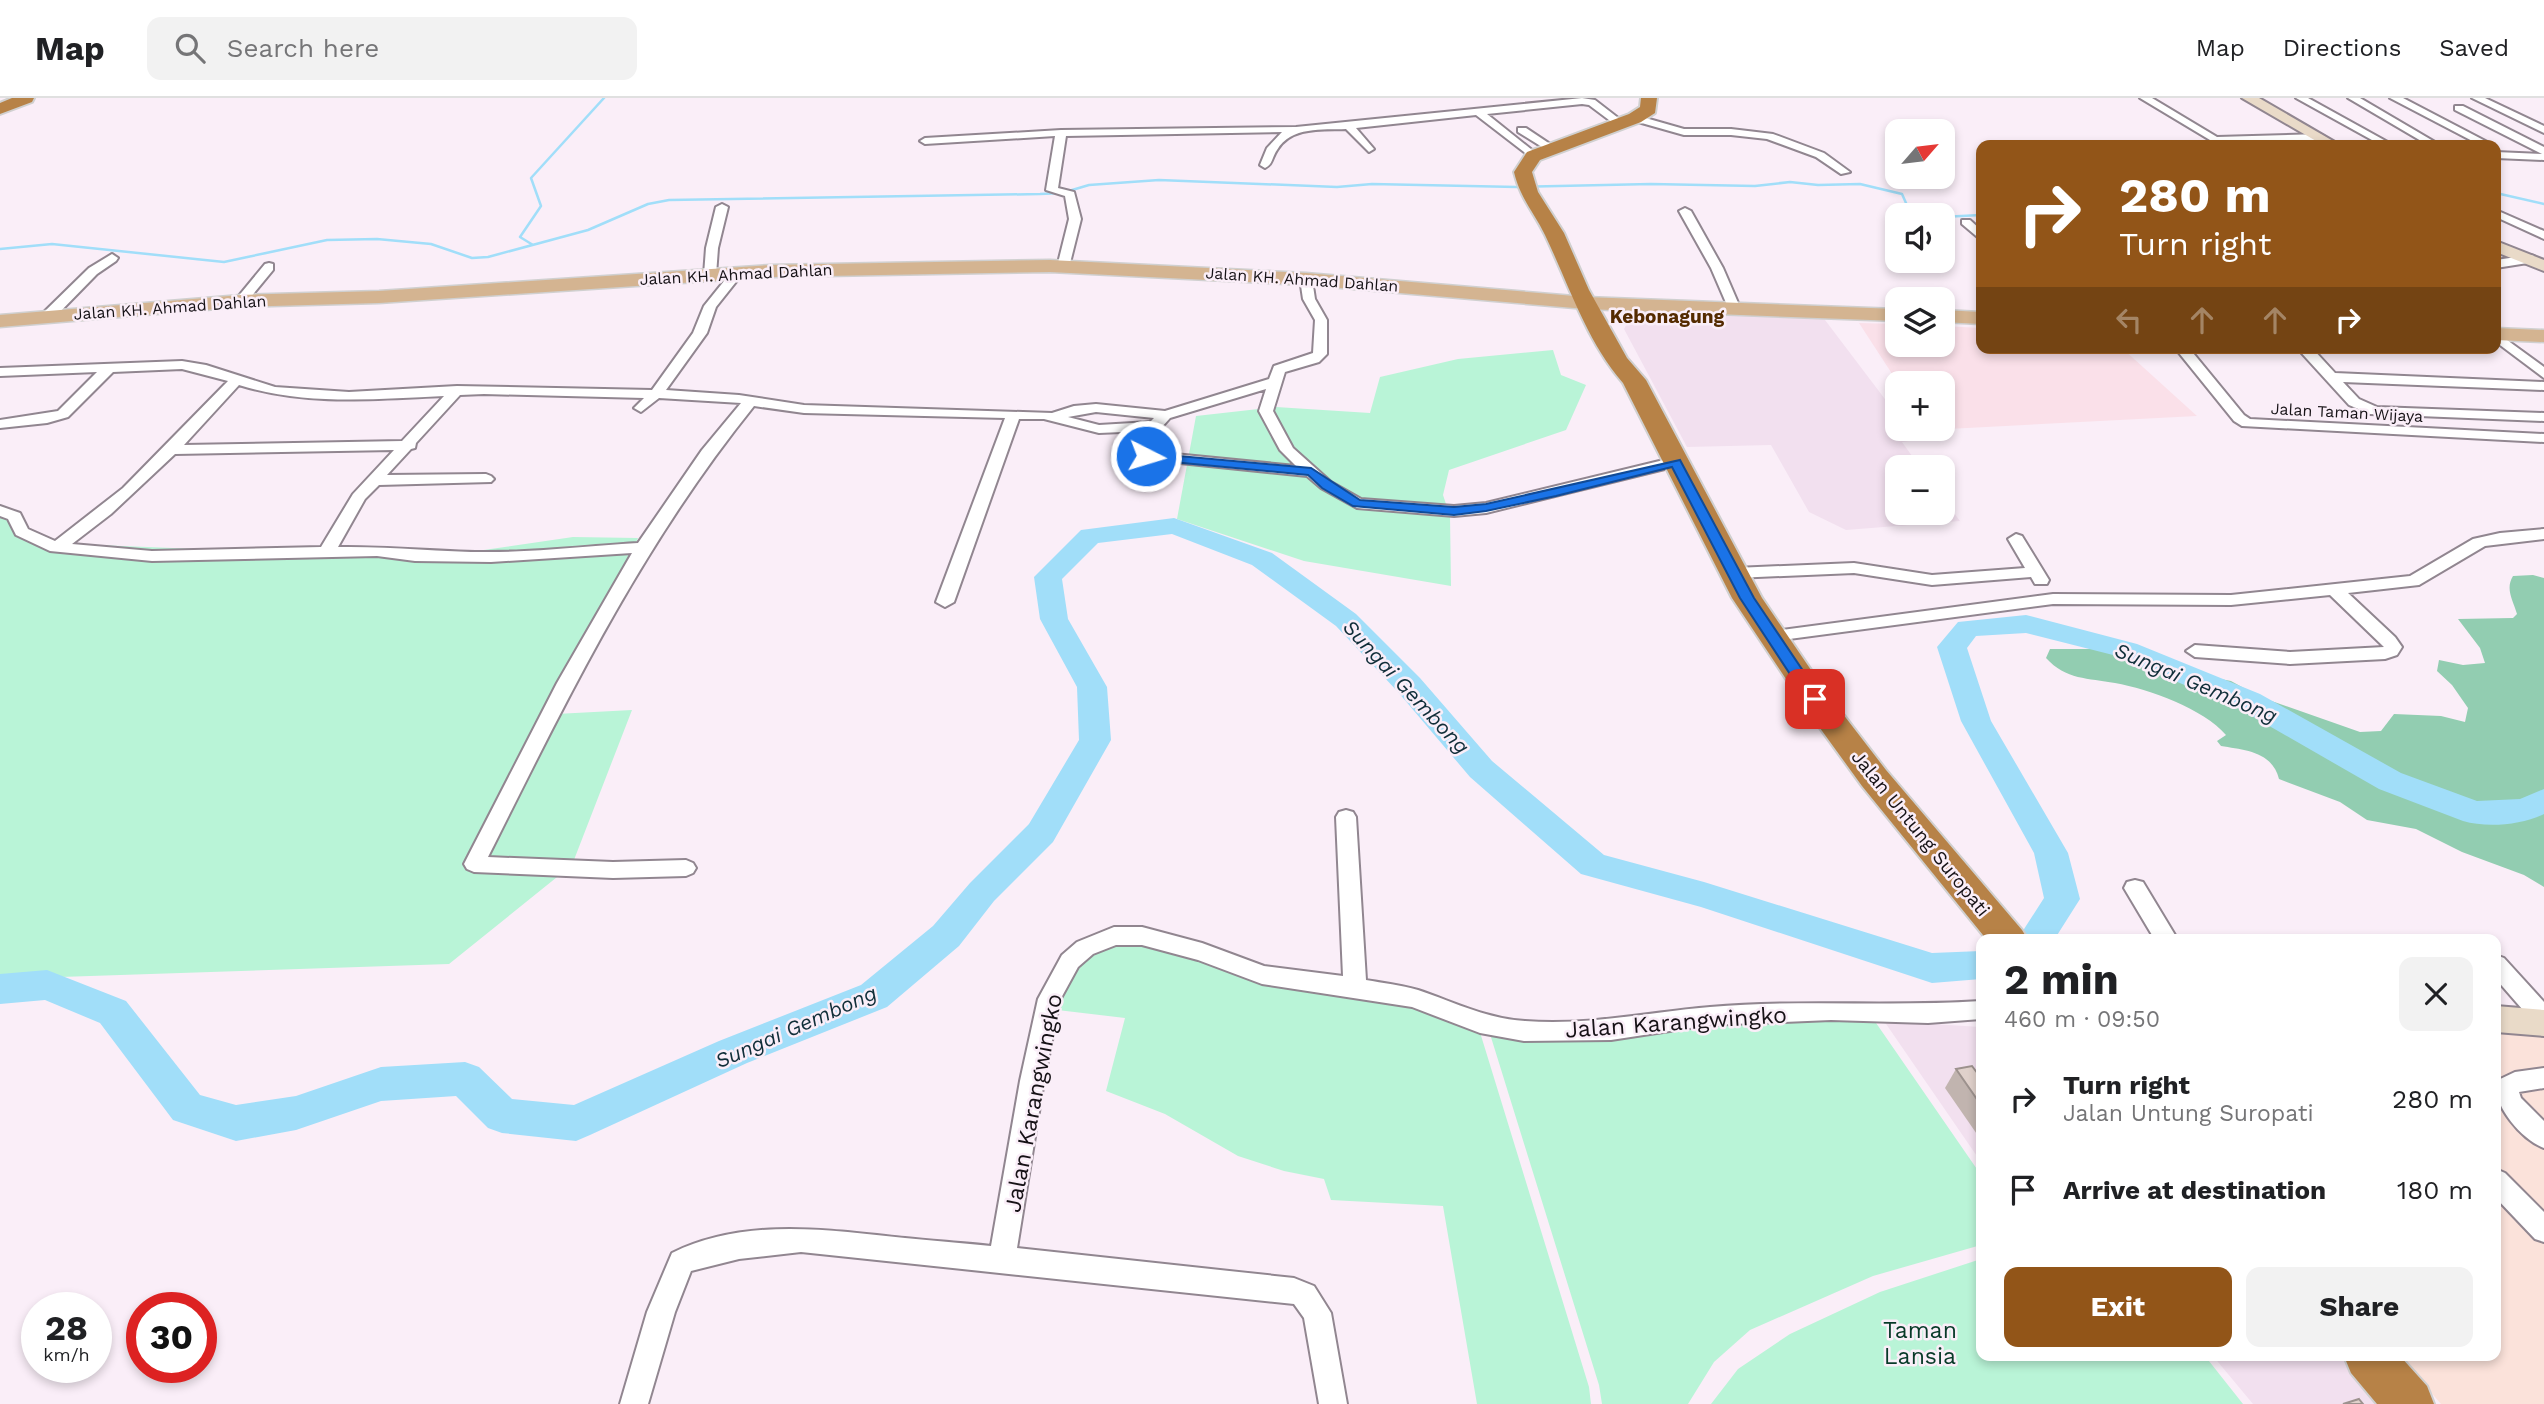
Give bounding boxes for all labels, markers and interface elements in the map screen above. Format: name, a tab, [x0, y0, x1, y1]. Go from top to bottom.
search box	[147, 17, 637, 80]
text: Map	[35, 29, 105, 68]
icon: search	[171, 29, 209, 67]
text: Search here	[227, 33, 379, 63]
text: Map	[2196, 34, 2245, 62]
text: Directions	[2283, 34, 2401, 62]
text: Saved	[2439, 34, 2509, 62]
north arrow	[1885, 119, 1955, 189]
map controls	[1885, 119, 1955, 525]
text: 280 m	[2119, 166, 2271, 224]
icon: right	[2004, 168, 2095, 259]
button: sound	[1885, 203, 1955, 273]
text: Turn right	[2119, 225, 2271, 263]
street label: Jalan KH. Ahmad Dahlan	[639, 260, 833, 289]
street label: Jalan KH. Ahmad Dahlan	[1205, 263, 1399, 296]
button: layers	[1885, 287, 1955, 357]
street label: Jalan KH. Ahmad Dahlan	[73, 291, 267, 324]
icon: left	[2110, 301, 2148, 339]
icon: ahead	[2183, 301, 2221, 339]
icon: ahead	[2256, 301, 2294, 339]
icon: right	[2329, 301, 2367, 339]
district label: Kebonagung	[1610, 305, 1725, 328]
button: +	[1885, 371, 1955, 441]
street label: Jalan Taman Wijaya	[2270, 399, 2424, 426]
position arrow	[1109, 419, 1183, 493]
button: −	[1885, 455, 1955, 525]
water label: Sungai Gembong	[1338, 614, 1475, 759]
water label: Sungai Gembong	[2111, 637, 2281, 728]
pin	[1785, 669, 1845, 729]
icon: arrive	[1796, 680, 1834, 718]
street label: Jalan Untung Suropati	[1847, 746, 1995, 921]
text: 2 min	[2004, 955, 2119, 1004]
button: close	[2399, 957, 2473, 1031]
water label: Sungai Gembong	[711, 980, 881, 1073]
street label: Jalan Karangwingko	[999, 991, 1068, 1215]
street label: Jalan Karangwingko	[1564, 1001, 1788, 1044]
text: 460 m · 09:50	[2004, 1006, 2160, 1033]
text: Turn right	[2063, 1070, 2190, 1100]
icon: right	[2004, 1080, 2042, 1118]
text: 280 m	[2392, 1084, 2473, 1114]
text: Jalan Untung Suropati	[2063, 1100, 2314, 1127]
icon: arrive	[2004, 1171, 2042, 1209]
text: Arrive at destination	[2063, 1175, 2326, 1205]
text: 180 m	[2397, 1175, 2473, 1205]
button: Exit	[2004, 1267, 2232, 1347]
button: Share	[2246, 1267, 2473, 1347]
speed limit sign: 30	[126, 1292, 217, 1383]
text: 28	[45, 1307, 88, 1349]
park label: Taman Lansia	[1883, 1317, 1957, 1370]
text: km/h	[43, 1344, 90, 1365]

